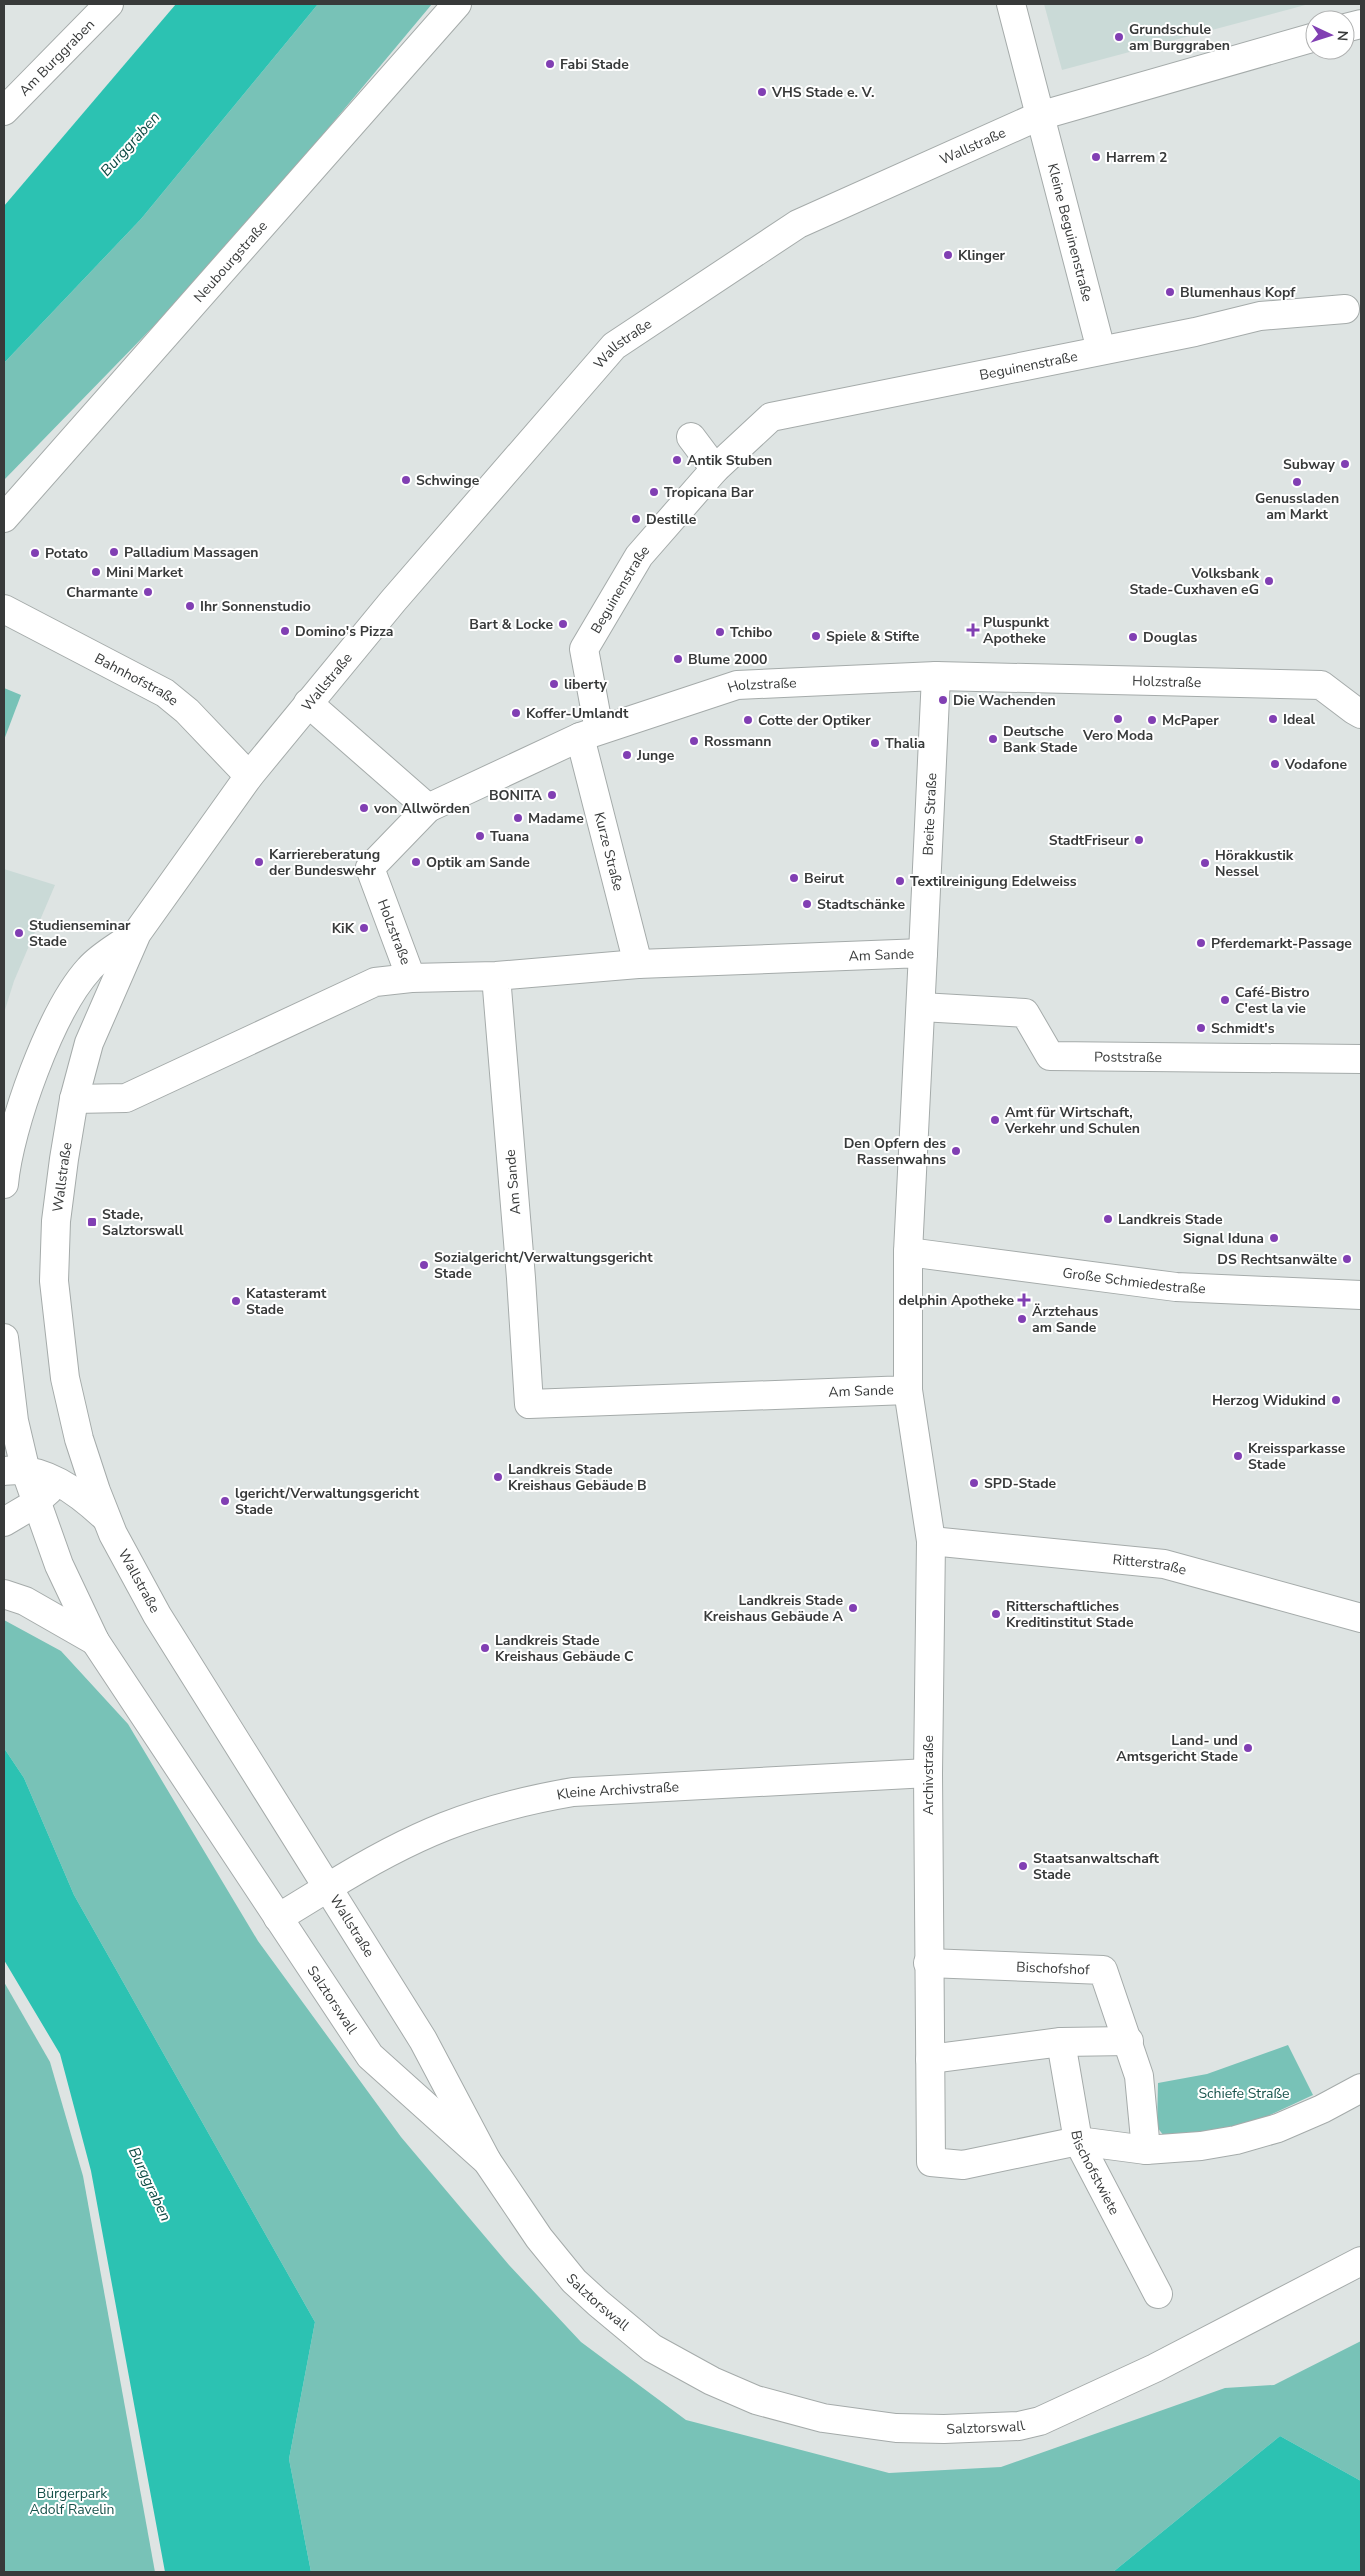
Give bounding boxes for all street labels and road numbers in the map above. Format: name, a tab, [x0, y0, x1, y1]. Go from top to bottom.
street label: Am Burggraben	[15, 15, 98, 100]
street label: Wallstraße	[937, 123, 1009, 169]
street label: Kleine Beguinenstraße	[1043, 161, 1098, 304]
street label: Neubourgstraße	[189, 217, 271, 306]
street label: Wallstraße	[589, 314, 655, 373]
street label: Beguinenstraße	[978, 346, 1079, 384]
street label: Beguinenstraße	[586, 541, 654, 637]
street label: Bahnhofstraße	[91, 648, 183, 710]
street label: Wallstraße	[297, 648, 356, 715]
street label: Holzstraße	[1132, 671, 1201, 692]
street label: Holzstraße	[725, 673, 797, 697]
street label: Breite Straße	[918, 772, 941, 856]
street label: Kurze Straße	[590, 810, 628, 893]
street label: Holzstraße	[373, 896, 415, 968]
street label: Am Sande	[848, 944, 914, 965]
street label: Poststraße	[1094, 1047, 1162, 1067]
street label: Wallstraße	[48, 1141, 76, 1213]
street label: Am Sande	[501, 1149, 525, 1215]
street label: Große Schmiedestraße	[1061, 1263, 1206, 1298]
street label: Am Sande	[828, 1380, 894, 1402]
street label: Wallstraße	[114, 1546, 164, 1616]
street label: Ritterstraße	[1112, 1549, 1189, 1579]
street label: Archivstraße	[919, 1735, 938, 1815]
street label: Kleine Archivstraße	[555, 1777, 680, 1804]
street label: Wallstraße	[325, 1891, 379, 1961]
street label: Bischofshof	[1016, 1957, 1090, 1979]
street label: Salztorswall	[303, 1962, 363, 2038]
street label: Bischofstwiete	[1067, 2129, 1124, 2218]
street label: Salztorswall	[562, 2269, 634, 2335]
street label: Salztorswall	[946, 2415, 1027, 2438]

